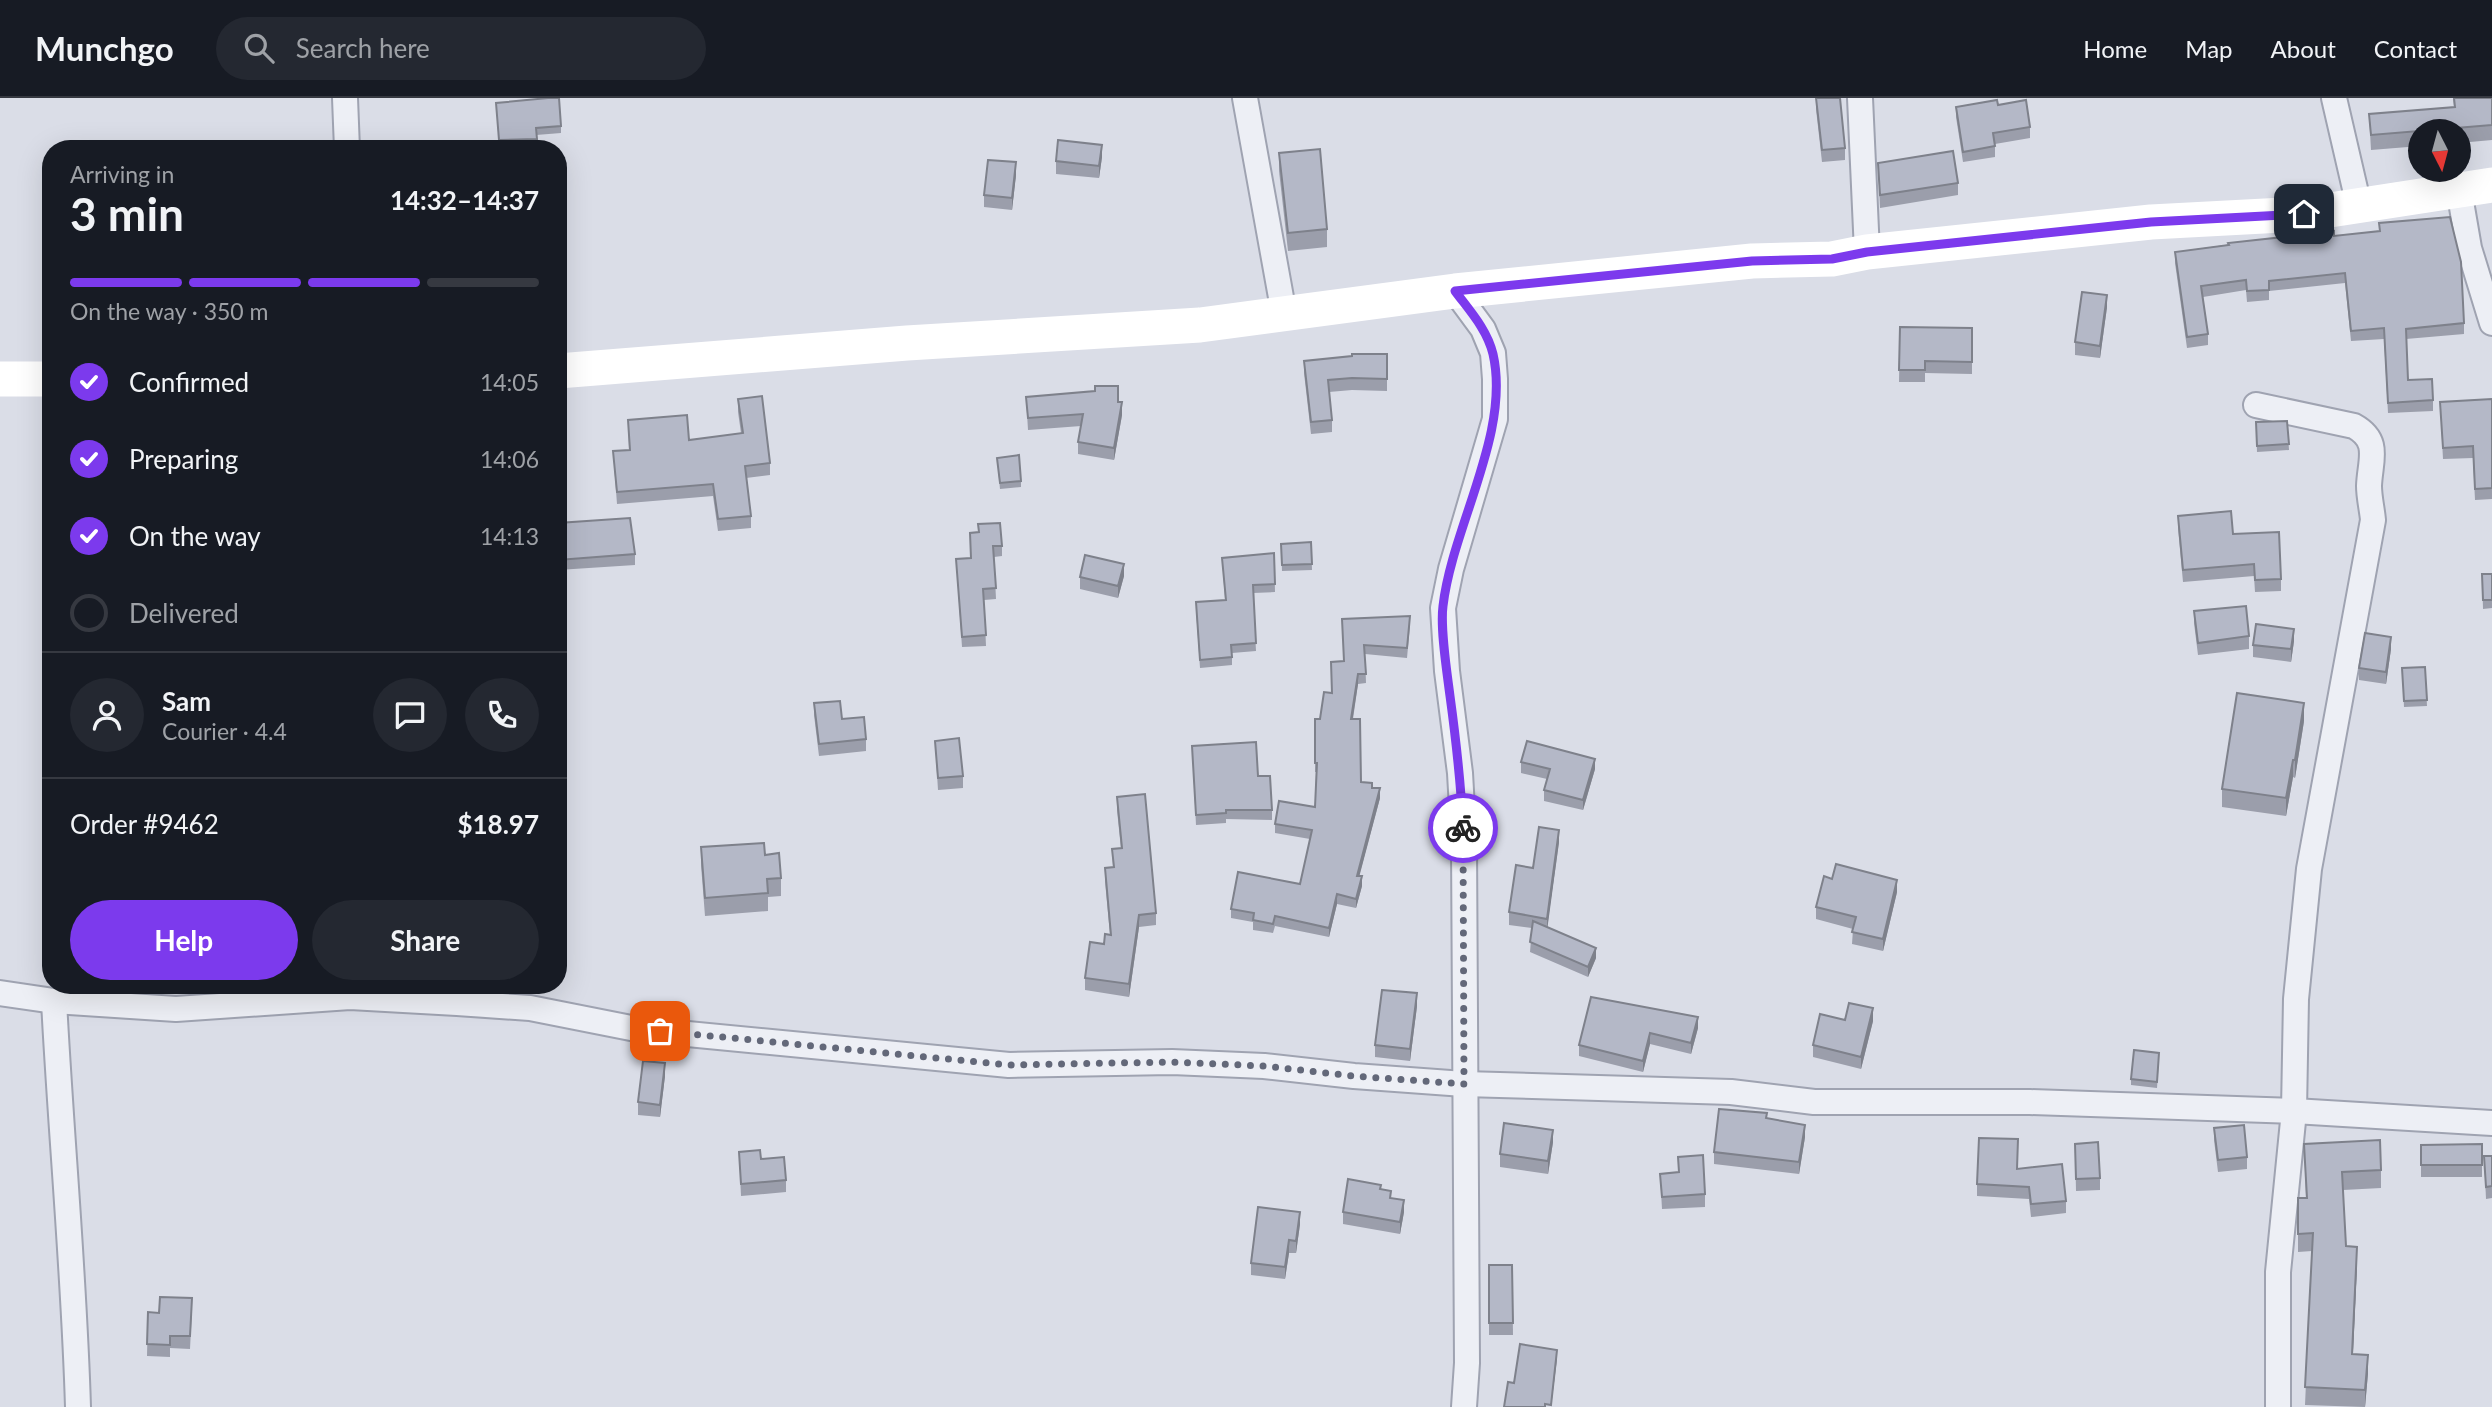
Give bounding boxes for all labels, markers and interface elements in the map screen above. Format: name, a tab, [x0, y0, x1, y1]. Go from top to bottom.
search box	[216, 17, 706, 80]
text: Munchgo	[35, 28, 174, 68]
icon: search	[240, 29, 278, 67]
text: Search here	[296, 32, 430, 64]
text: Home	[2083, 34, 2147, 63]
text: Map	[2185, 34, 2233, 63]
text: About	[2271, 34, 2336, 63]
text: Contact	[2374, 34, 2457, 63]
north arrow	[2408, 119, 2471, 182]
map controls	[2408, 119, 2471, 182]
text: Arriving in	[70, 160, 174, 188]
text: 14:32–14:37	[390, 184, 539, 216]
pin	[2274, 184, 2334, 244]
text: 3 min	[70, 186, 184, 241]
icon: home	[2285, 195, 2323, 233]
text: On the way · 350 m	[70, 297, 269, 325]
icon: check	[70, 363, 108, 401]
text: Confirmed	[129, 366, 249, 398]
text: 14:05	[480, 368, 539, 396]
icon: check	[70, 440, 108, 478]
text: Preparing	[129, 443, 238, 475]
text: 14:06	[480, 445, 539, 473]
icon: check	[70, 517, 108, 555]
text: On the way	[129, 520, 261, 552]
text: 14:13	[480, 522, 539, 550]
text: Delivered	[129, 597, 239, 629]
button: person	[70, 678, 144, 752]
button: chat	[373, 678, 447, 752]
button: phone	[465, 678, 539, 752]
text: Sam	[162, 685, 211, 717]
text: Courier · 4.4	[162, 717, 287, 745]
courier	[1428, 793, 1498, 863]
text: Order #9462	[70, 808, 219, 840]
text: $18.97	[457, 808, 539, 840]
icon: bike	[1444, 809, 1482, 847]
button: Help	[70, 900, 298, 980]
button: Share	[312, 900, 539, 980]
pin	[630, 1001, 690, 1061]
icon: bag	[641, 1012, 679, 1050]

